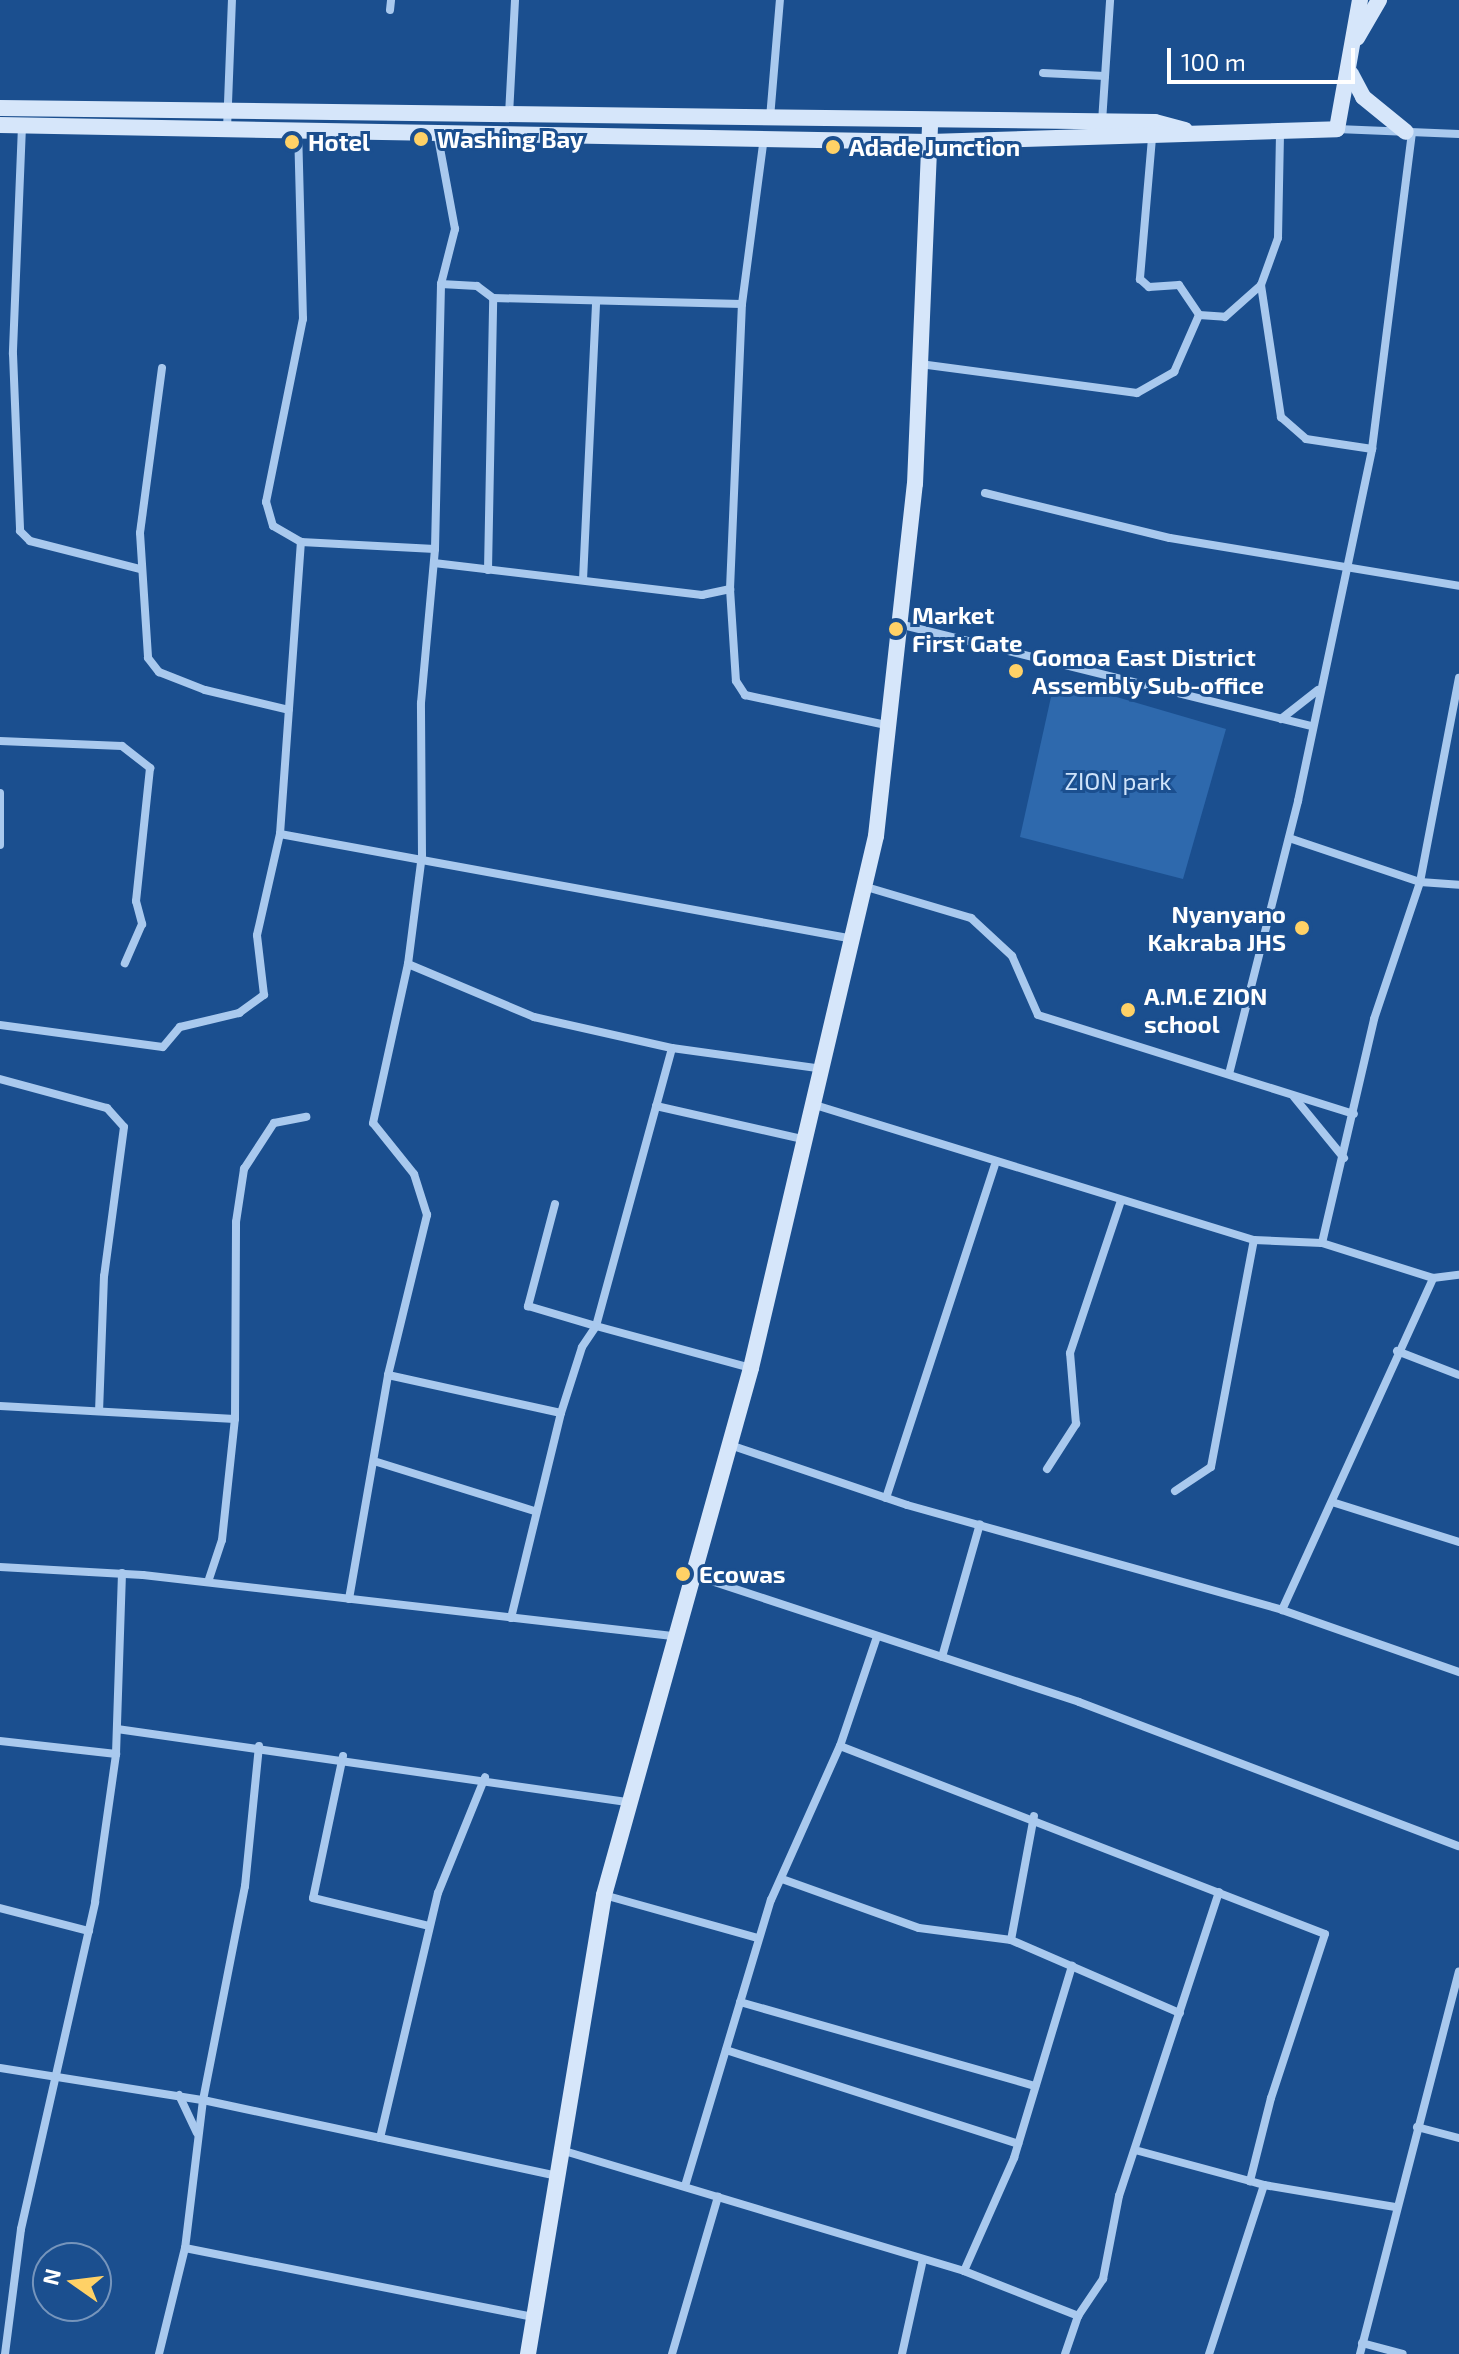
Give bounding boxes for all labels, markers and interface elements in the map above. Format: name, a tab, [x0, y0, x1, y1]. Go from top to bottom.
scale bar	[1171, 32, 1359, 82]
text: 100 m	[1181, 47, 1246, 76]
place label: Washing Bay	[437, 125, 584, 153]
place label: Hotel	[308, 128, 370, 156]
marker: Washing Bay	[412, 130, 430, 148]
marker: Hotel	[283, 133, 301, 151]
place label: Adade Junction	[849, 133, 1021, 161]
marker: Adade Junction	[824, 138, 842, 156]
place label: Market First Gate	[912, 601, 1023, 657]
marker: Market First Gate	[887, 620, 905, 638]
place label: Gomoa East District Assembly Sub-office	[1032, 643, 1265, 699]
marker: Gomoa East District Assembly Sub-office	[1007, 662, 1025, 680]
park label: ZION park	[1064, 767, 1172, 795]
place label: Nyanyano Kakraba JHS	[1147, 900, 1286, 956]
marker: Nyanyano Kakraba JHS	[1293, 919, 1311, 937]
place label: A.M.E ZION school	[1144, 982, 1267, 1038]
marker: A.M.E ZION school	[1119, 1001, 1137, 1019]
place label: Ecowas	[699, 1560, 786, 1588]
marker: Ecowas	[674, 1565, 692, 1583]
north arrow	[32, 2242, 112, 2322]
text: N	[36, 2266, 65, 2288]

